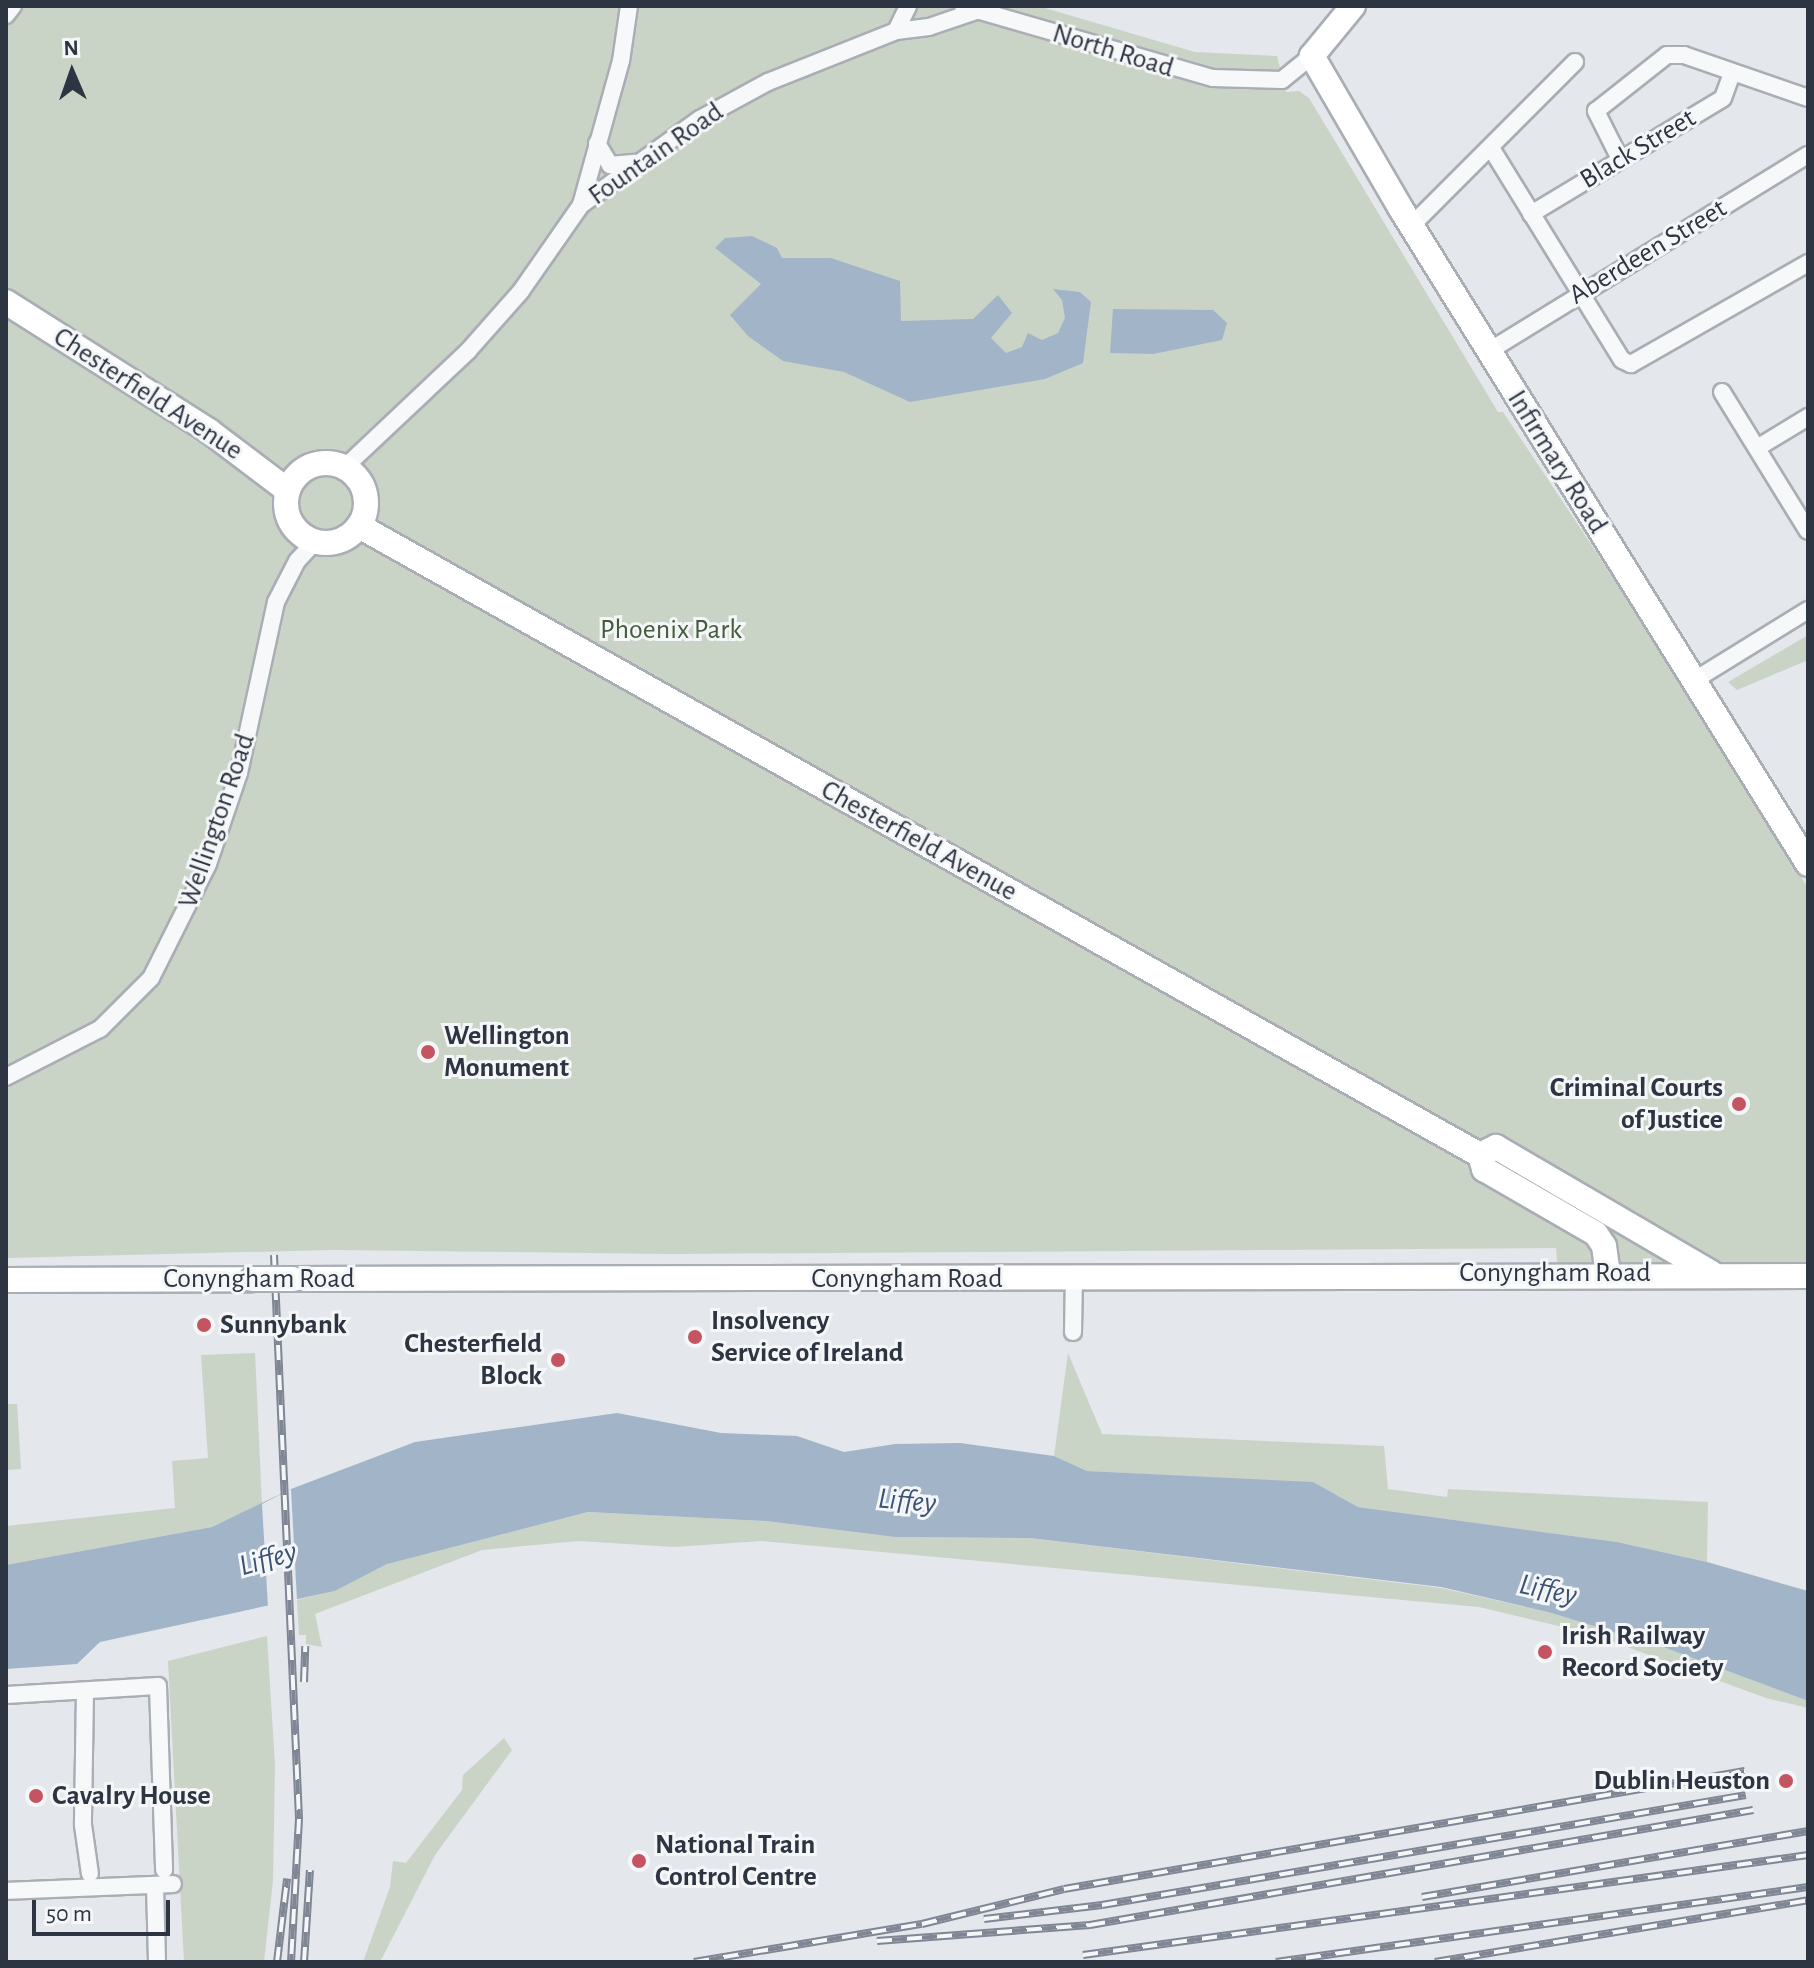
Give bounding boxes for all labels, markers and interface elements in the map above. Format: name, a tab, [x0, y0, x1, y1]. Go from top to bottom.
street label: North Road	[1048, 17, 1178, 85]
north arrow	[32, 32, 112, 112]
text: N	[63, 37, 79, 59]
street label: Fountain Road	[582, 95, 730, 213]
street label: Black Street	[1574, 101, 1702, 197]
street label: Aberdeen Street	[1563, 192, 1733, 312]
street label: Chesterfield Avenue	[47, 320, 249, 468]
street label: Infirmary Road	[1500, 384, 1614, 540]
park label: Phoenix Park	[600, 613, 742, 647]
street label: Wellington Road	[171, 729, 263, 913]
street label: Chesterfield Avenue	[815, 773, 1023, 909]
place label: Wellington Monument	[444, 1019, 570, 1085]
marker: Wellington Monument	[419, 1043, 437, 1061]
place label: Criminal Courts of Justice	[1550, 1071, 1723, 1137]
marker: Criminal Courts of Justice	[1730, 1095, 1748, 1113]
street label: Conyngham Road	[1459, 1256, 1651, 1290]
street label: Conyngham Road	[163, 1262, 355, 1296]
street label: Conyngham Road	[811, 1262, 1003, 1296]
place label: Insolvency Service of Ireland	[711, 1304, 903, 1370]
place label: Sunnybank	[220, 1308, 347, 1342]
marker: Sunnybank	[195, 1316, 213, 1334]
place label: Chesterfield Block	[404, 1327, 542, 1393]
marker: Insolvency Service of Ireland	[686, 1328, 704, 1346]
marker: Chesterfield Block	[549, 1351, 567, 1369]
water label: Liffey	[876, 1481, 938, 1521]
water label: Liffey	[235, 1534, 301, 1584]
water label: Liffey	[1516, 1566, 1580, 1614]
place label: Irish Railway Record Society	[1561, 1619, 1724, 1685]
marker: Irish Railway Record Society	[1536, 1643, 1554, 1661]
place label: Dublin Heuston	[1593, 1764, 1770, 1798]
marker: Dublin Heuston	[1777, 1772, 1795, 1790]
place label: Cavalry House	[52, 1779, 211, 1813]
marker: Cavalry House	[27, 1787, 45, 1805]
place label: National Train Control Centre	[655, 1828, 817, 1894]
marker: National Train Control Centre	[630, 1852, 648, 1870]
scale bar	[36, 1884, 174, 1934]
text: 50 m	[46, 1902, 92, 1926]

